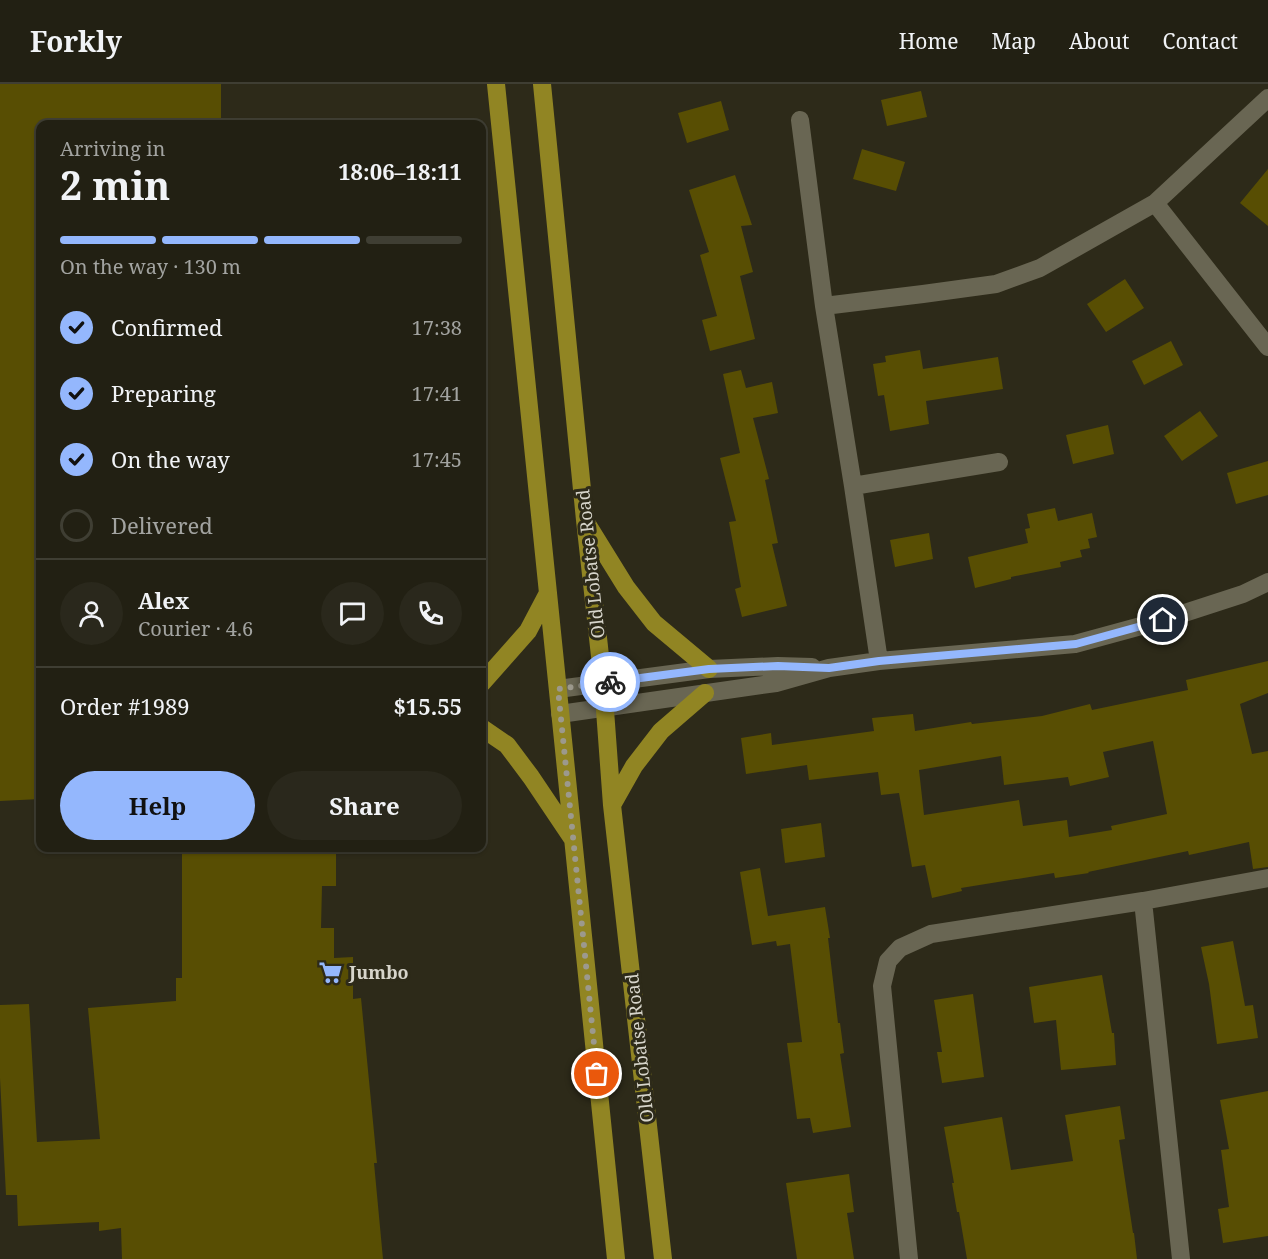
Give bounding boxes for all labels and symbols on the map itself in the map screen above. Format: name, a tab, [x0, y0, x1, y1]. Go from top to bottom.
street label: Old Lobatse Road	[570, 488, 610, 640]
pin	[1137, 594, 1188, 645]
courier	[580, 652, 640, 712]
supermarket icon: Jumbo	[318, 959, 344, 985]
place label: Jumbo	[348, 960, 409, 984]
street label: Old Lobatse Road	[619, 972, 659, 1124]
pin	[571, 1048, 622, 1099]

